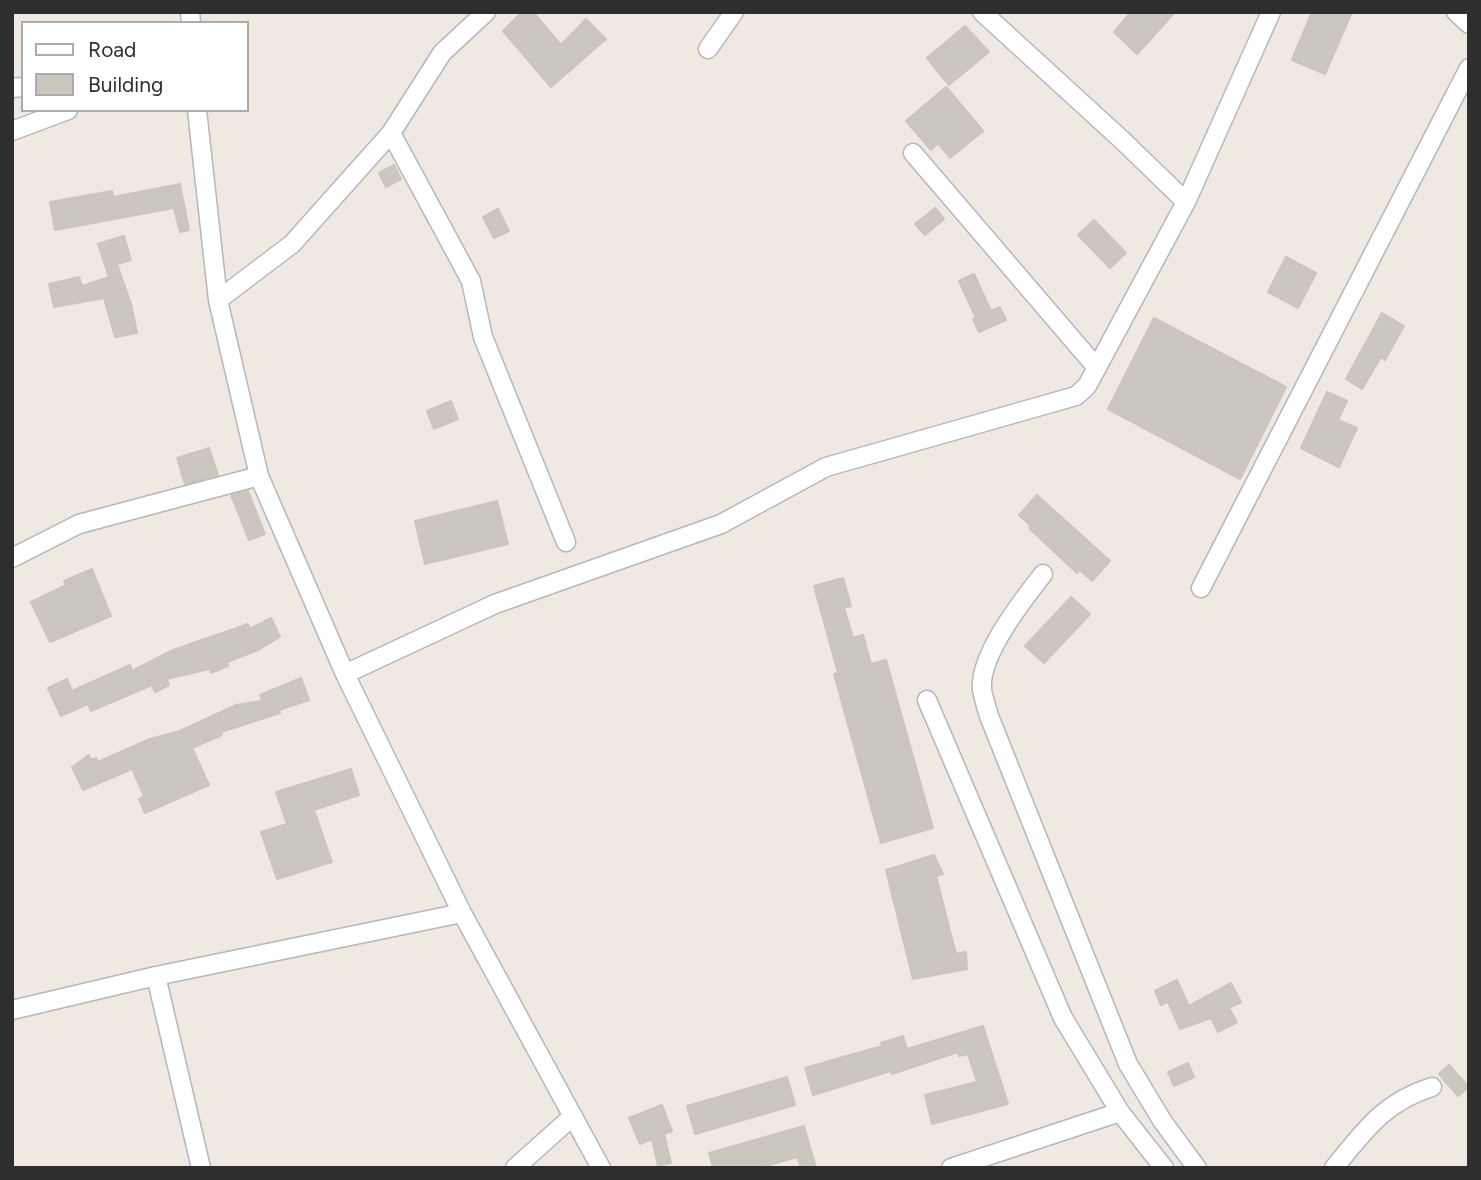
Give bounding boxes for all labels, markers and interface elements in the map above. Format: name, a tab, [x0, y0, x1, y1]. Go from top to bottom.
legend	[21, 21, 248, 112]
text: Road	[88, 37, 136, 62]
text: Building	[88, 72, 163, 97]

